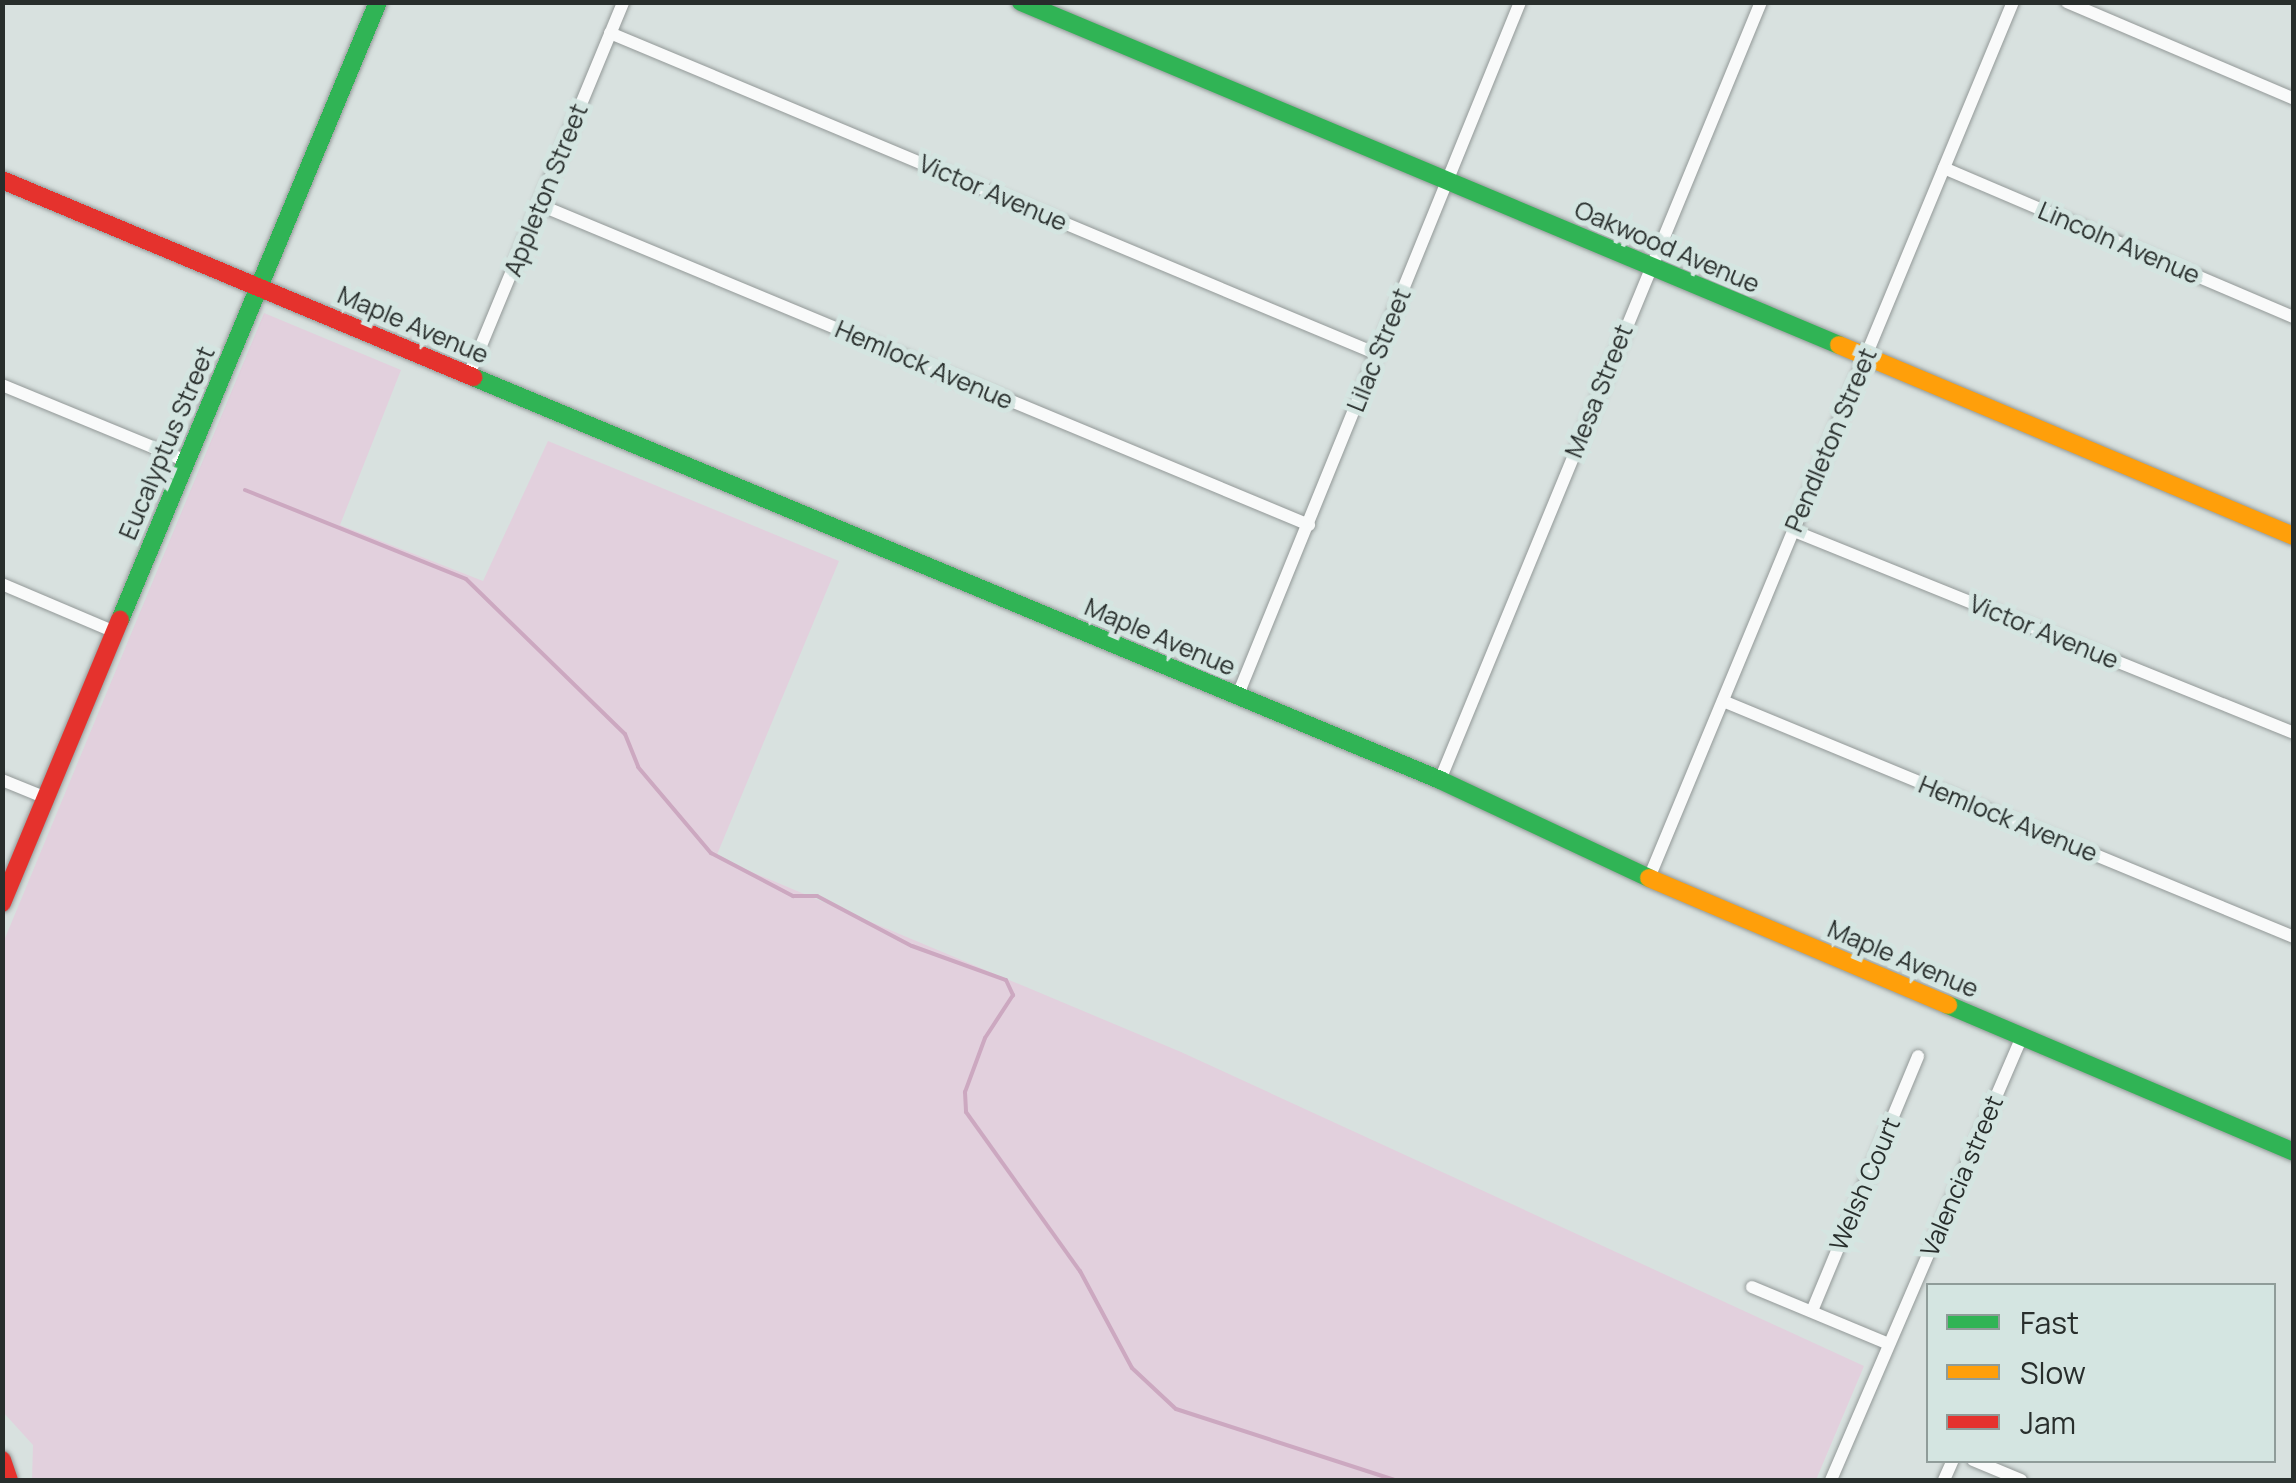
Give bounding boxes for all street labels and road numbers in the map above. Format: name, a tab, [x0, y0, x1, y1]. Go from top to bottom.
street label: Appleton Street	[498, 99, 594, 281]
street label: Victor Avenue	[914, 148, 1072, 238]
street label: Oakwood Avenue	[1570, 195, 1764, 299]
street label: Lincoln Avenue	[2034, 195, 2204, 291]
street label: Maple Avenue	[333, 280, 493, 370]
street label: Lilac Street	[1341, 284, 1417, 416]
street label: Hemlock Avenue	[831, 314, 1017, 416]
street label: Mesa Street	[1559, 320, 1639, 462]
street label: Eucalyptus Street	[113, 342, 221, 544]
street label: Pendleton Street	[1779, 344, 1883, 536]
street label: Victor Avenue	[1965, 588, 2123, 676]
street label: Maple Avenue	[1080, 592, 1240, 682]
street label: Hemlock Avenue	[1914, 770, 2102, 868]
street label: Maple Avenue	[1823, 914, 1983, 1004]
street label: Valencia street	[1915, 1091, 2009, 1261]
street label: Welsh Court	[1823, 1113, 1907, 1255]

